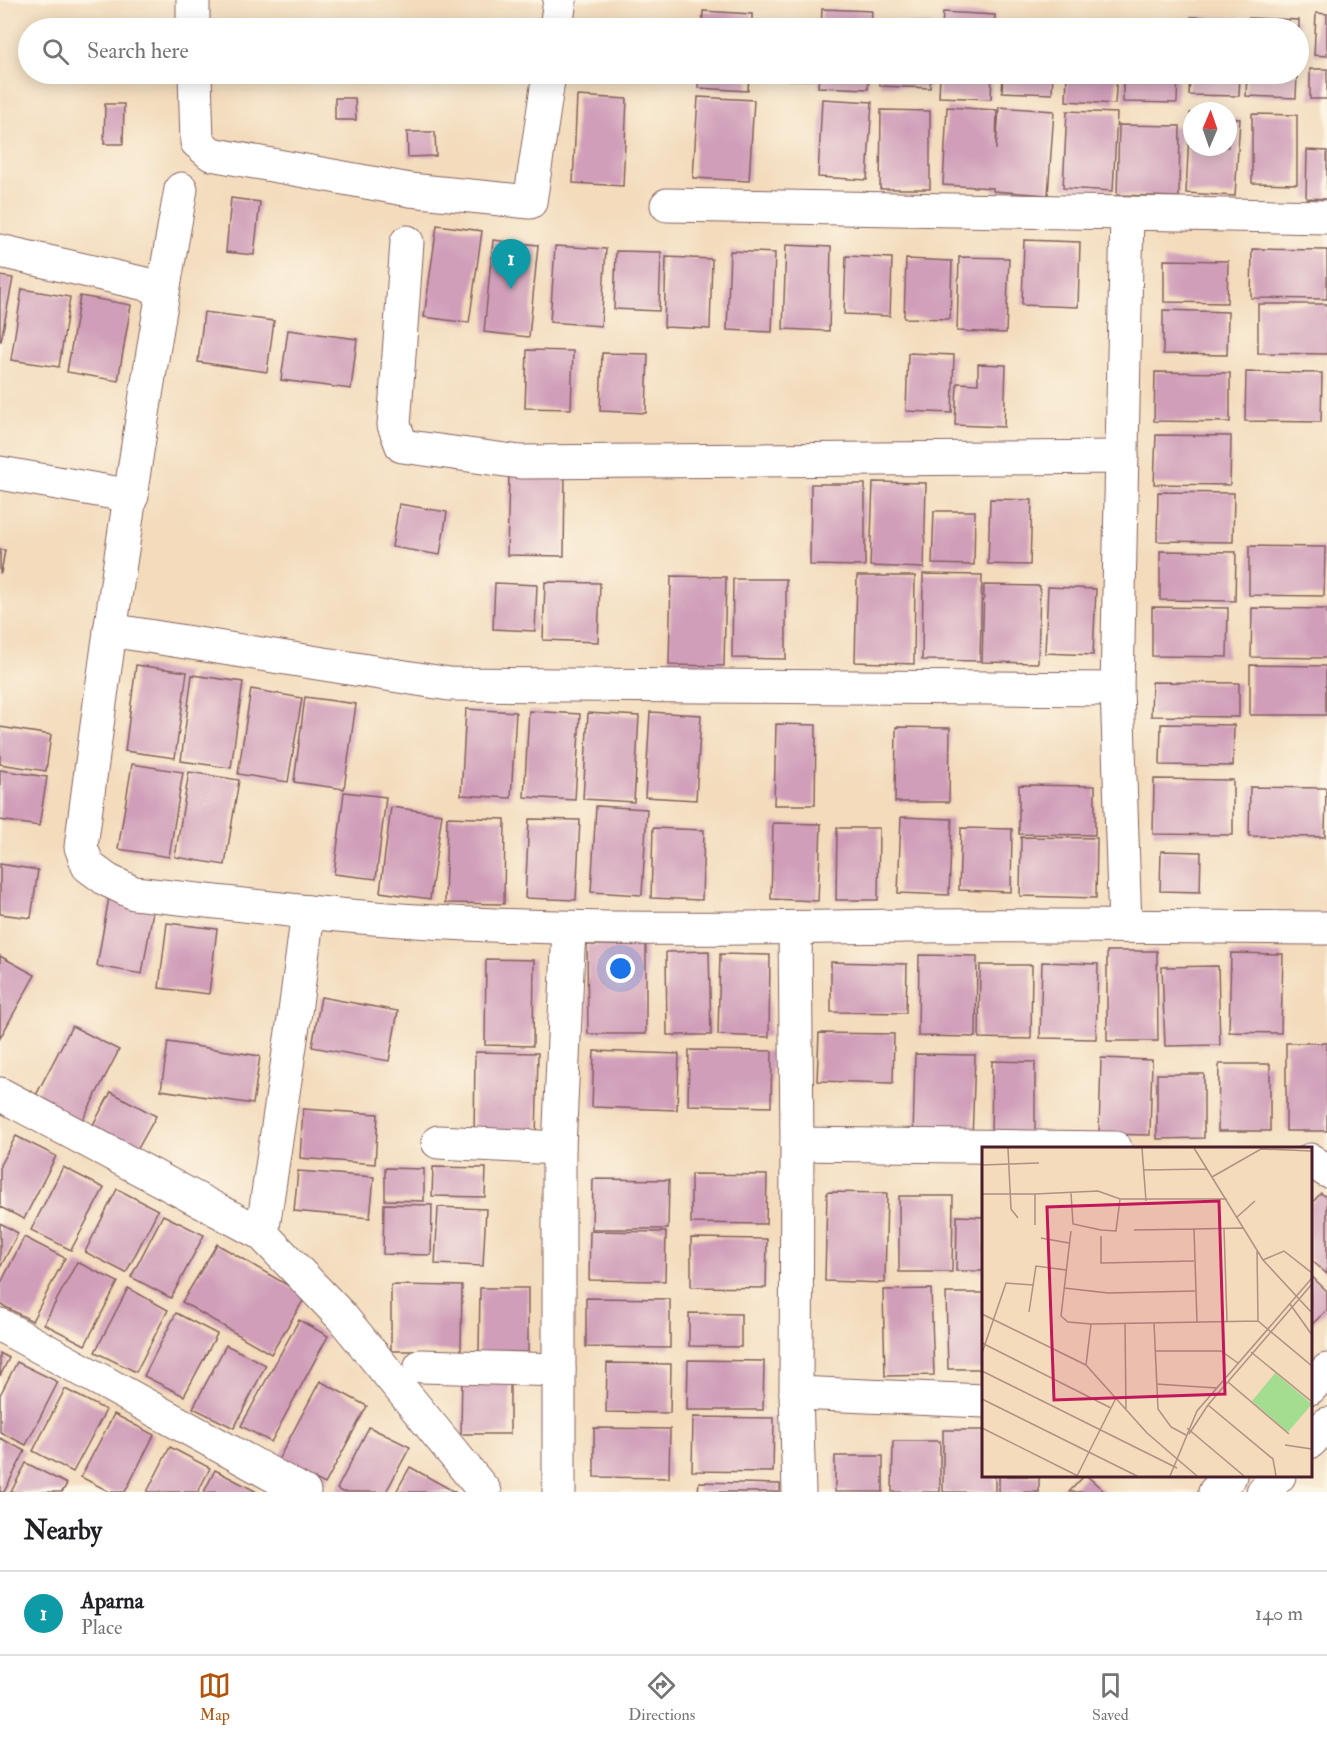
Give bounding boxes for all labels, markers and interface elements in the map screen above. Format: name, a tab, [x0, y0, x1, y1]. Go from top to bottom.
search box	[18, 18, 1309, 84]
icon: search	[39, 35, 72, 68]
text: Search here	[87, 37, 189, 65]
north arrow	[1183, 102, 1237, 156]
pin: 1	[492, 240, 530, 289]
your location	[606, 954, 635, 983]
inset map	[982, 1147, 1312, 1477]
text: Nearby	[24, 1515, 102, 1547]
text: Aparna	[81, 1587, 144, 1615]
text: 1	[40, 1601, 47, 1626]
text: 140 m	[1255, 1601, 1303, 1626]
text: Place	[81, 1615, 122, 1640]
tab: Map	[198, 1669, 231, 1725]
tab: Directions	[628, 1669, 695, 1725]
tab: Saved	[1092, 1669, 1129, 1725]

